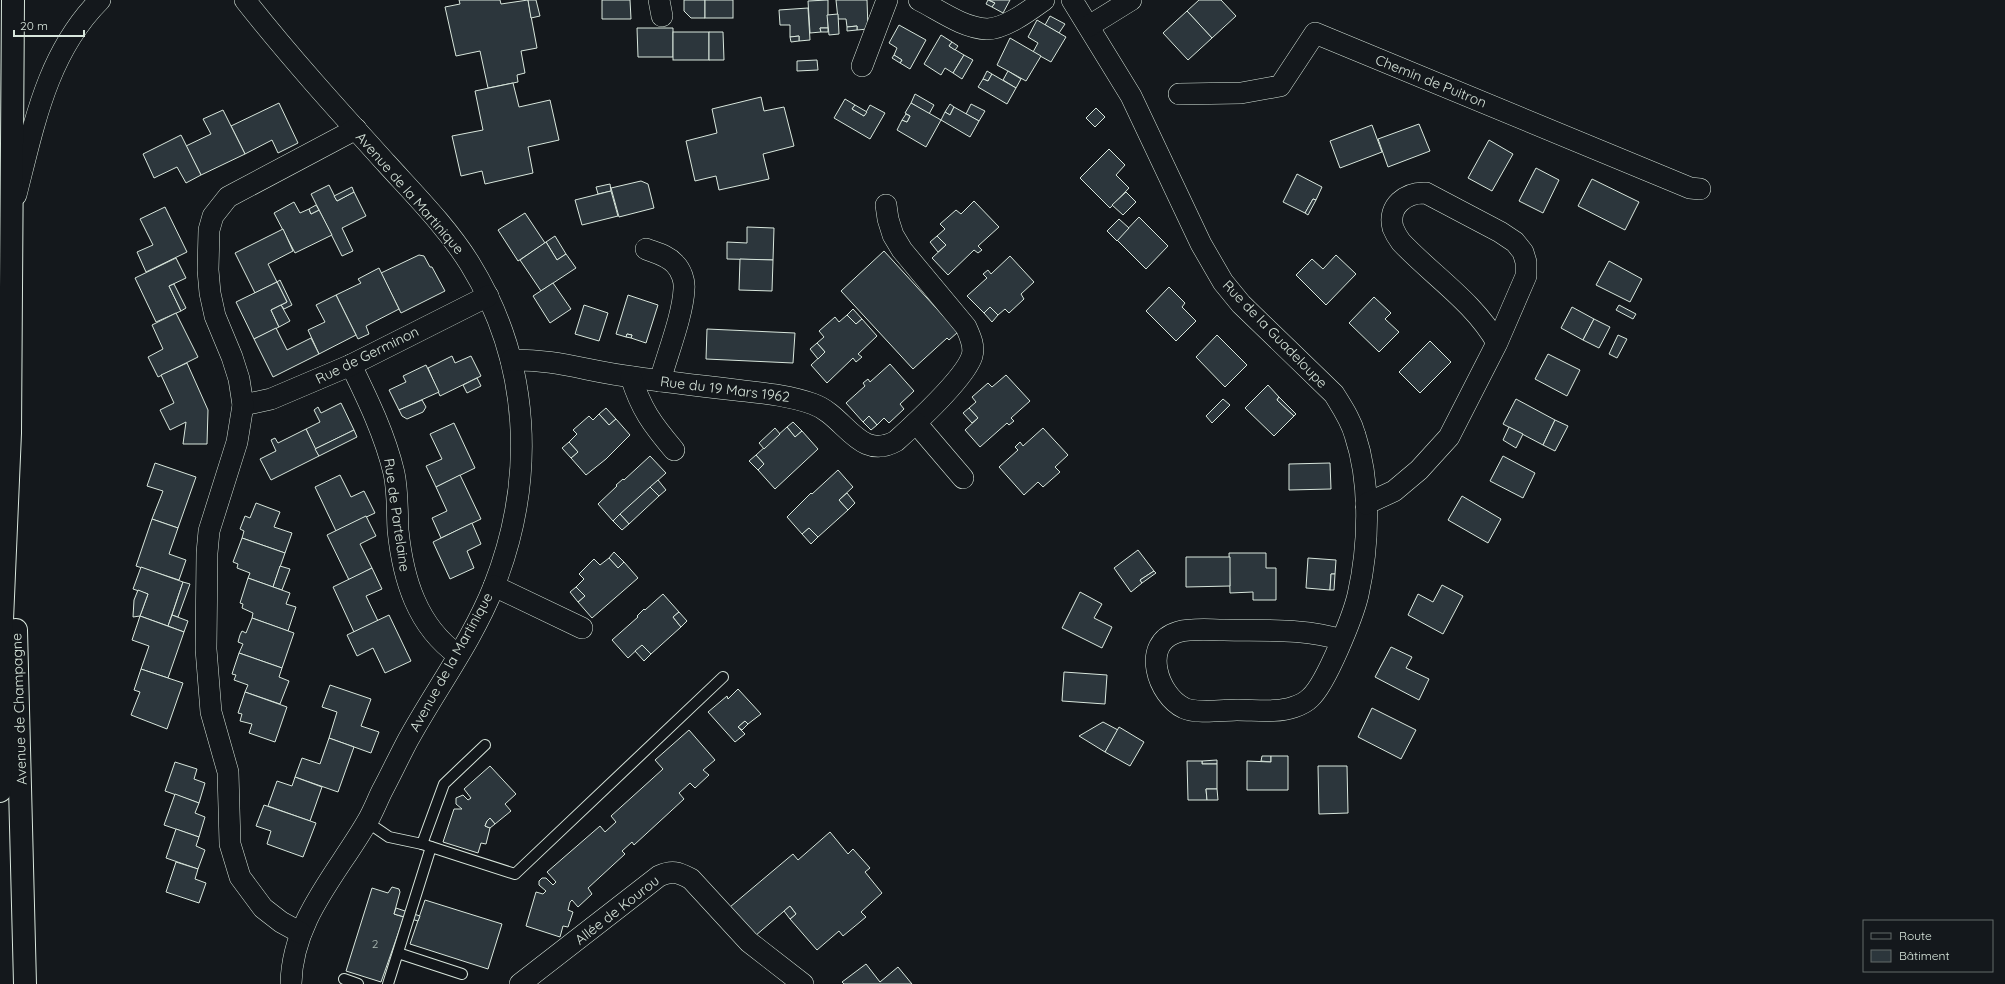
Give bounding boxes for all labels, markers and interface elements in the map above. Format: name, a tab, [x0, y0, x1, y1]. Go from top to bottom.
scale bar	[14, 12, 84, 38]
text: 20 m	[20, 18, 48, 33]
street label: Chemin de Puitron	[1373, 50, 1489, 112]
street label: Avenue de la Martinique	[352, 128, 468, 258]
street label: Rue de la Guadeloupe	[1219, 276, 1331, 392]
street label: Rue de Germinon	[312, 322, 422, 388]
street label: Rue du 19 Mars 1962	[659, 372, 791, 406]
street label: Rue de Partelaine	[380, 457, 414, 573]
street label: Avenue de la Martinique	[405, 589, 497, 735]
street label: Avenue de Champagne	[7, 633, 31, 785]
street label: Allée de Kourou	[571, 871, 663, 949]
legend	[1863, 920, 1993, 972]
text: Route	[1899, 928, 1932, 943]
house number: 2	[372, 936, 379, 951]
text: Bâtiment	[1899, 948, 1949, 963]

